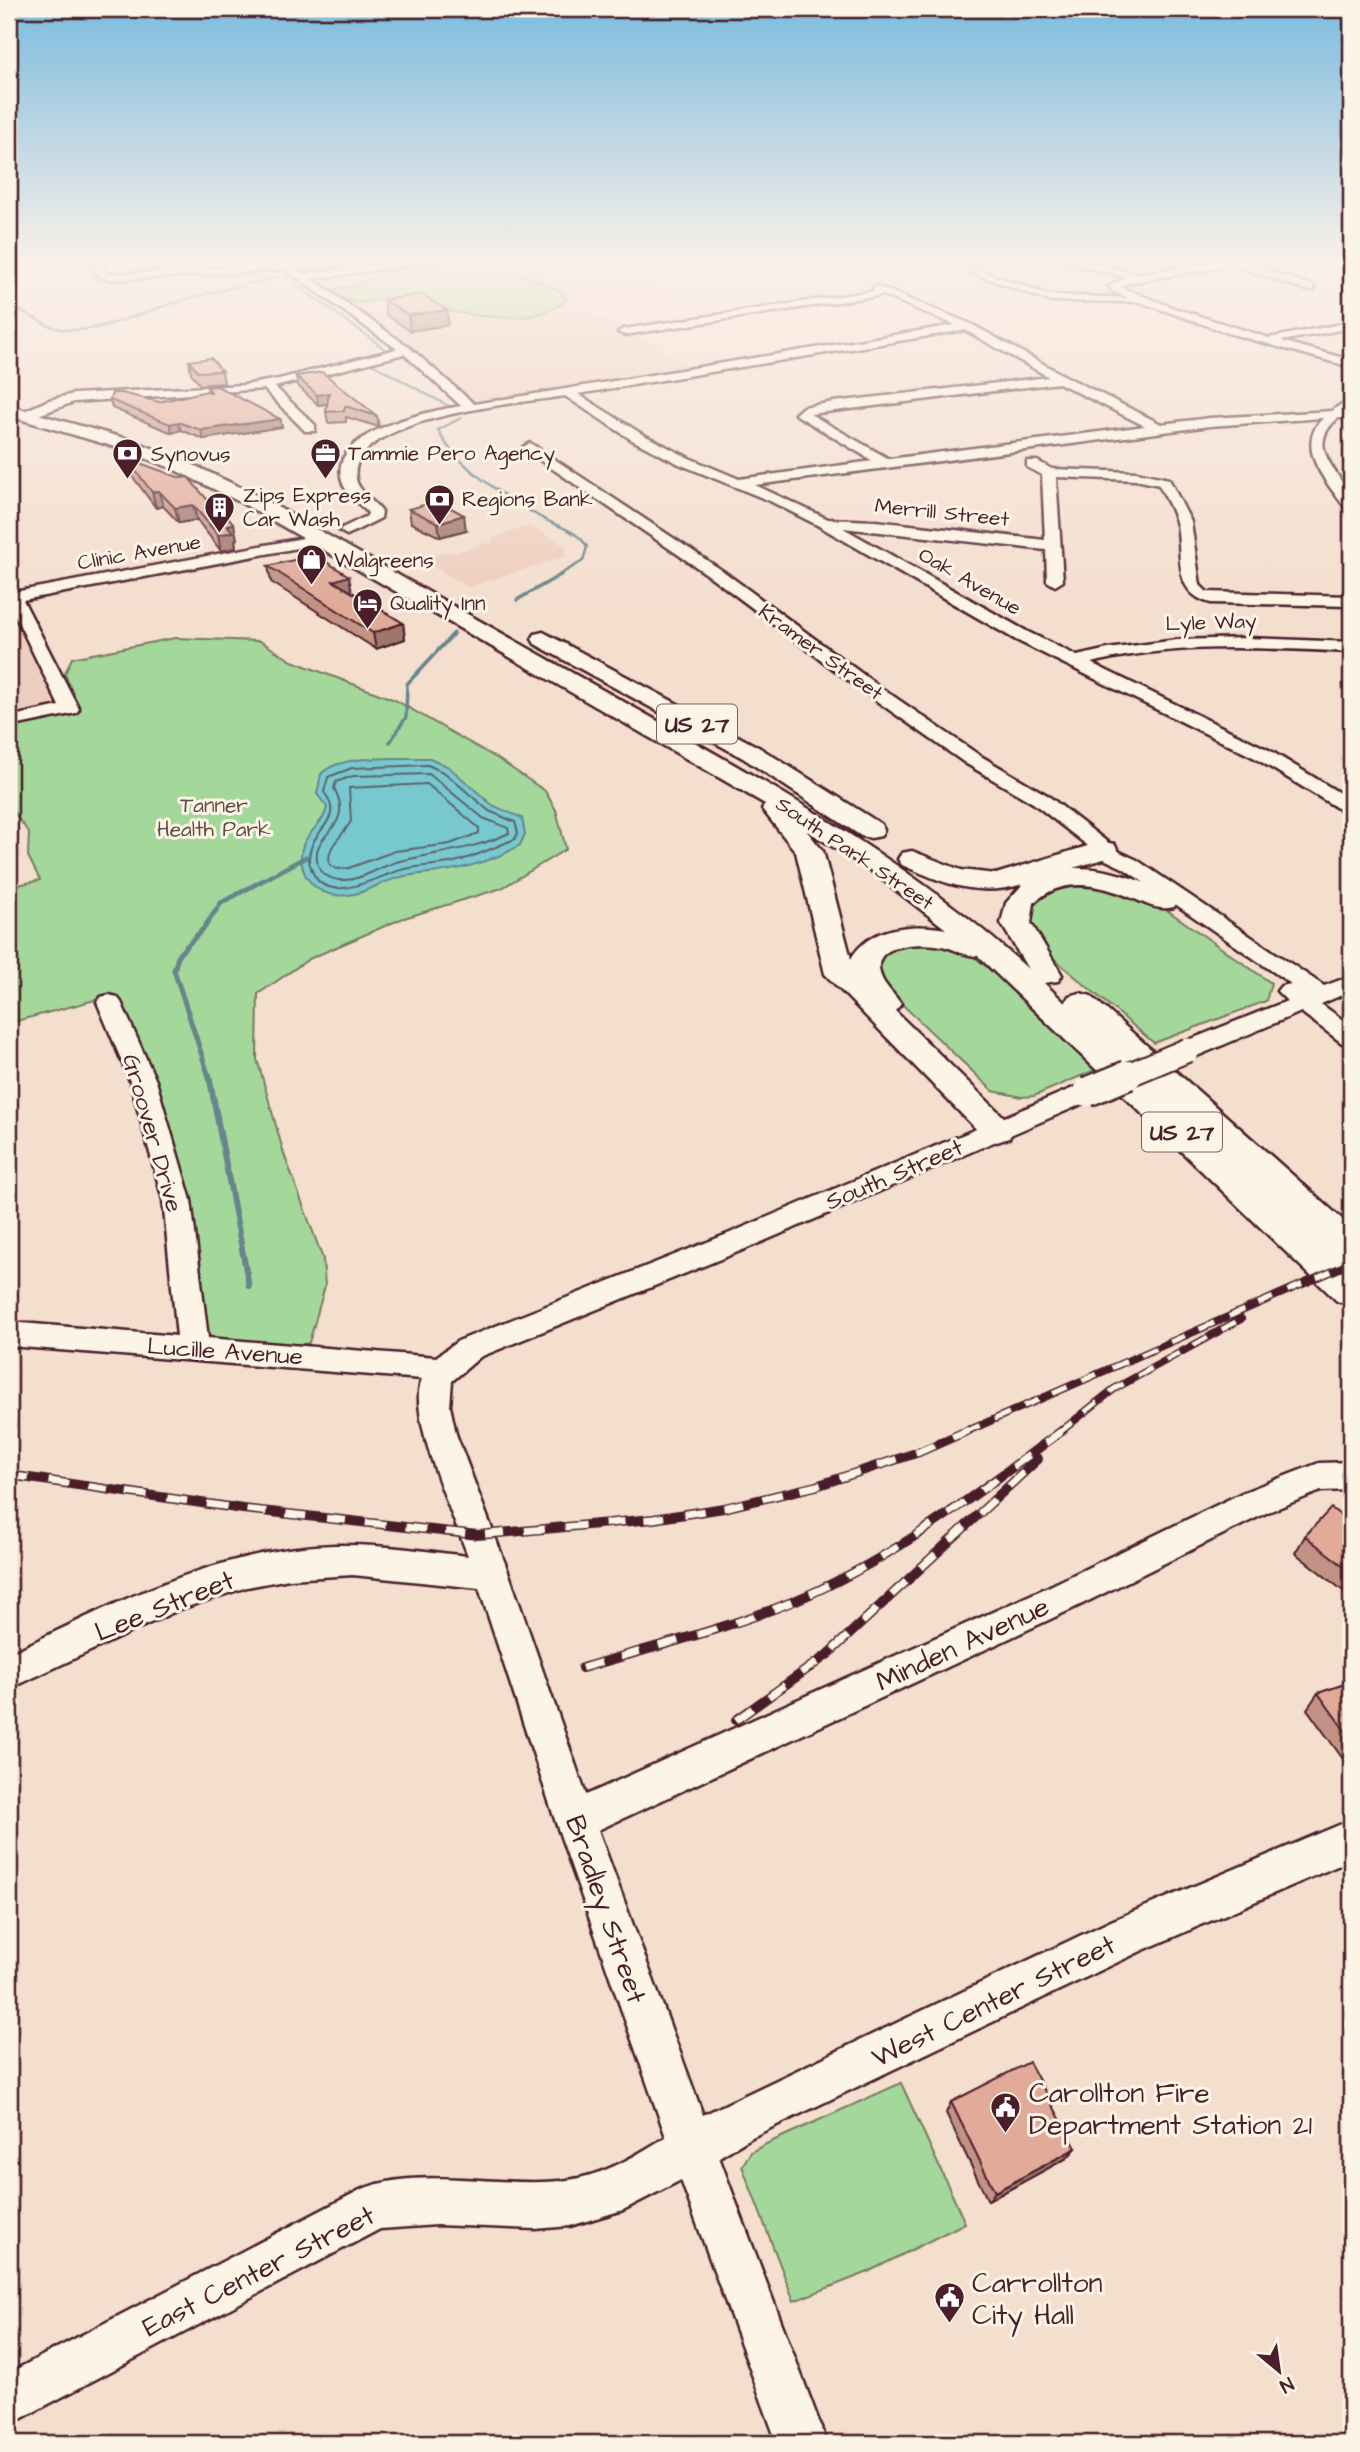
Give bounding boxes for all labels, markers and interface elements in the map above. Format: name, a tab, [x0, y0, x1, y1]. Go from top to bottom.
office icon: Tammie Pero Agency	[308, 436, 342, 480]
bank icon: Synovus	[111, 437, 145, 481]
place label: Tammie Pero Agency	[348, 439, 555, 470]
place label: Synovus	[151, 440, 230, 471]
place label: Zips Express Car Wash	[243, 481, 371, 534]
bank icon: Regions Bank	[422, 482, 456, 526]
place label: Regions Bank	[462, 485, 593, 516]
building icon: Zips Express Car Wash	[203, 490, 237, 534]
street label: Merrill Street	[873, 491, 1011, 534]
street label: Clinic Avenue	[75, 527, 203, 578]
street label: Oak Avenue	[913, 540, 1026, 623]
shop icon: Walgreens	[294, 543, 328, 587]
place label: Walgreens	[334, 546, 434, 577]
hotel icon: Quality Inn	[350, 586, 384, 630]
place label: Quality Inn	[390, 589, 485, 620]
street label: Kramer Street	[753, 597, 889, 708]
street label: Lyle Way	[1165, 606, 1258, 641]
road number: US 27	[657, 704, 737, 744]
street label: South Park Street	[770, 790, 940, 917]
park label: Tanner Health Park	[157, 791, 271, 844]
street label: Groover Drive	[113, 1050, 191, 1216]
road number: US 27	[1142, 1112, 1222, 1152]
street label: South Street	[820, 1131, 969, 1219]
street label: Lucille Avenue	[146, 1330, 304, 1374]
street label: Lee Street	[89, 1560, 241, 1652]
street label: Minden Avenue	[870, 1587, 1056, 1702]
street label: Bradley Street	[553, 1810, 656, 2010]
street label: West Center Street	[865, 1925, 1123, 2077]
place label: Carollton Fire Department Station 21	[1029, 2074, 1312, 2145]
public building icon: Carollton Fire Department Station 21	[989, 2091, 1023, 2135]
street label: East Center Street	[136, 2196, 382, 2347]
place label: Carrollton City Hall	[972, 2264, 1103, 2337]
public building icon: Carrollton City Hall	[932, 2281, 966, 2325]
north arrow	[1244, 2336, 1314, 2406]
text: N	[1275, 2370, 1298, 2399]

